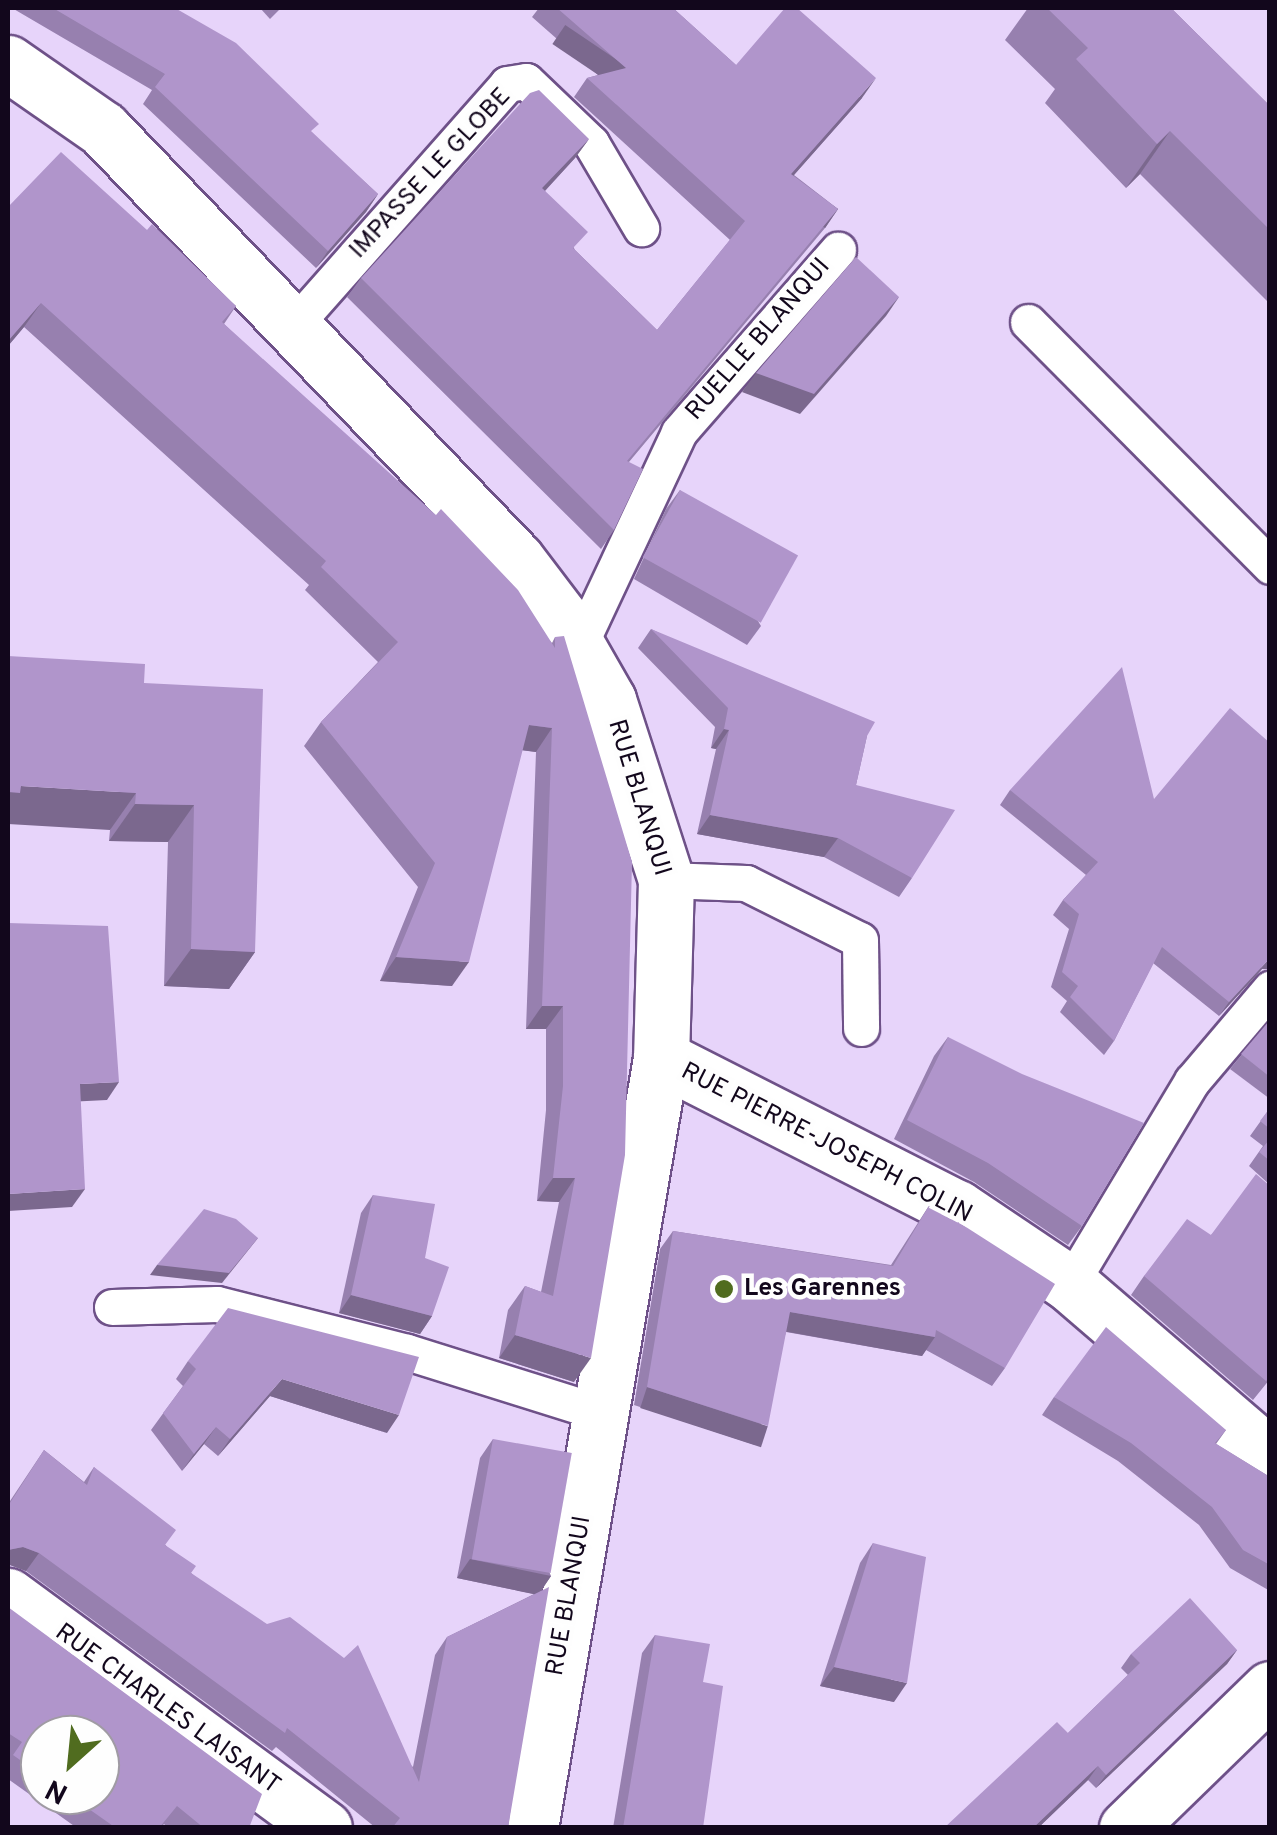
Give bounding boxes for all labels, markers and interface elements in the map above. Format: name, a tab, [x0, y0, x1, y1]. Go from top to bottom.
street label: IMPASSE LE GLOBE	[344, 82, 518, 266]
street label: RUELLE BLANQUI	[681, 253, 837, 427]
street label: RUE BLANQUI	[600, 716, 676, 880]
street label: RUE PIERRE-JOSEPH COLIN	[675, 1057, 977, 1231]
place label: Les Garennes	[744, 1274, 901, 1304]
marker: Les Garennes	[713, 1278, 735, 1300]
street label: RUE BLANQUI	[541, 1514, 599, 1678]
street label: RUE CHARLES LAISANT	[49, 1618, 285, 1802]
north arrow	[20, 1715, 120, 1815]

